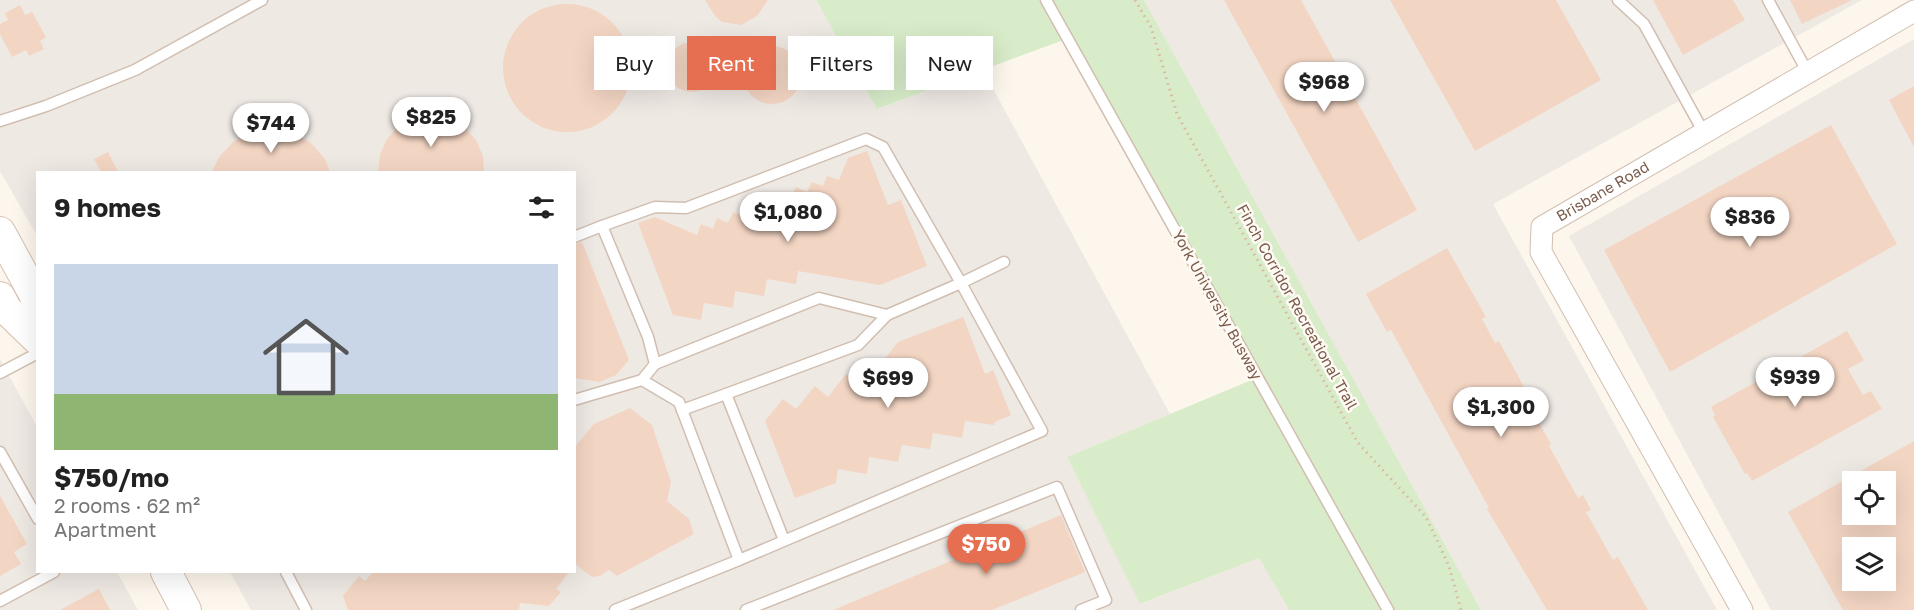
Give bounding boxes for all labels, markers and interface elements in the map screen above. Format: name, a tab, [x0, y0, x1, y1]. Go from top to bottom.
chip: Buy	[594, 36, 675, 90]
chip: Rent	[687, 36, 776, 90]
chip: Filters	[788, 36, 894, 90]
chip: New	[906, 36, 993, 90]
pin: $968	[1288, 62, 1360, 113]
text: $968	[1298, 69, 1350, 93]
pin: $825	[395, 97, 467, 148]
pin: $744	[235, 103, 307, 154]
text: $825	[406, 104, 456, 128]
text: $744	[246, 110, 296, 134]
street label: Brisbane Road	[1553, 157, 1652, 225]
icon: filters	[525, 191, 558, 224]
text: 9 homes	[54, 192, 161, 223]
pin: $1,080	[739, 192, 837, 243]
pin: $836	[1714, 197, 1786, 248]
text: $1,080	[754, 199, 822, 223]
street label: Finch Corridor Recreational Trail	[1234, 201, 1362, 412]
text: $836	[1724, 204, 1776, 228]
street label: York University Busway	[1169, 227, 1267, 383]
icon: home	[252, 303, 360, 411]
pin: $939	[1759, 357, 1831, 408]
pin: $699	[852, 358, 924, 409]
text: $939	[1770, 364, 1821, 388]
text: $699	[862, 365, 914, 389]
pin: $1,300	[1452, 387, 1550, 438]
text: $1,300	[1467, 394, 1535, 418]
text: $750/mo	[54, 462, 169, 493]
map controls	[1842, 471, 1896, 591]
button: locate	[1842, 471, 1896, 525]
text: 2 rooms · 62 m²	[54, 493, 200, 517]
text: Apartment	[54, 517, 157, 541]
pin: $750	[950, 524, 1022, 575]
text: $750	[961, 531, 1011, 555]
button: layers	[1842, 537, 1896, 591]

